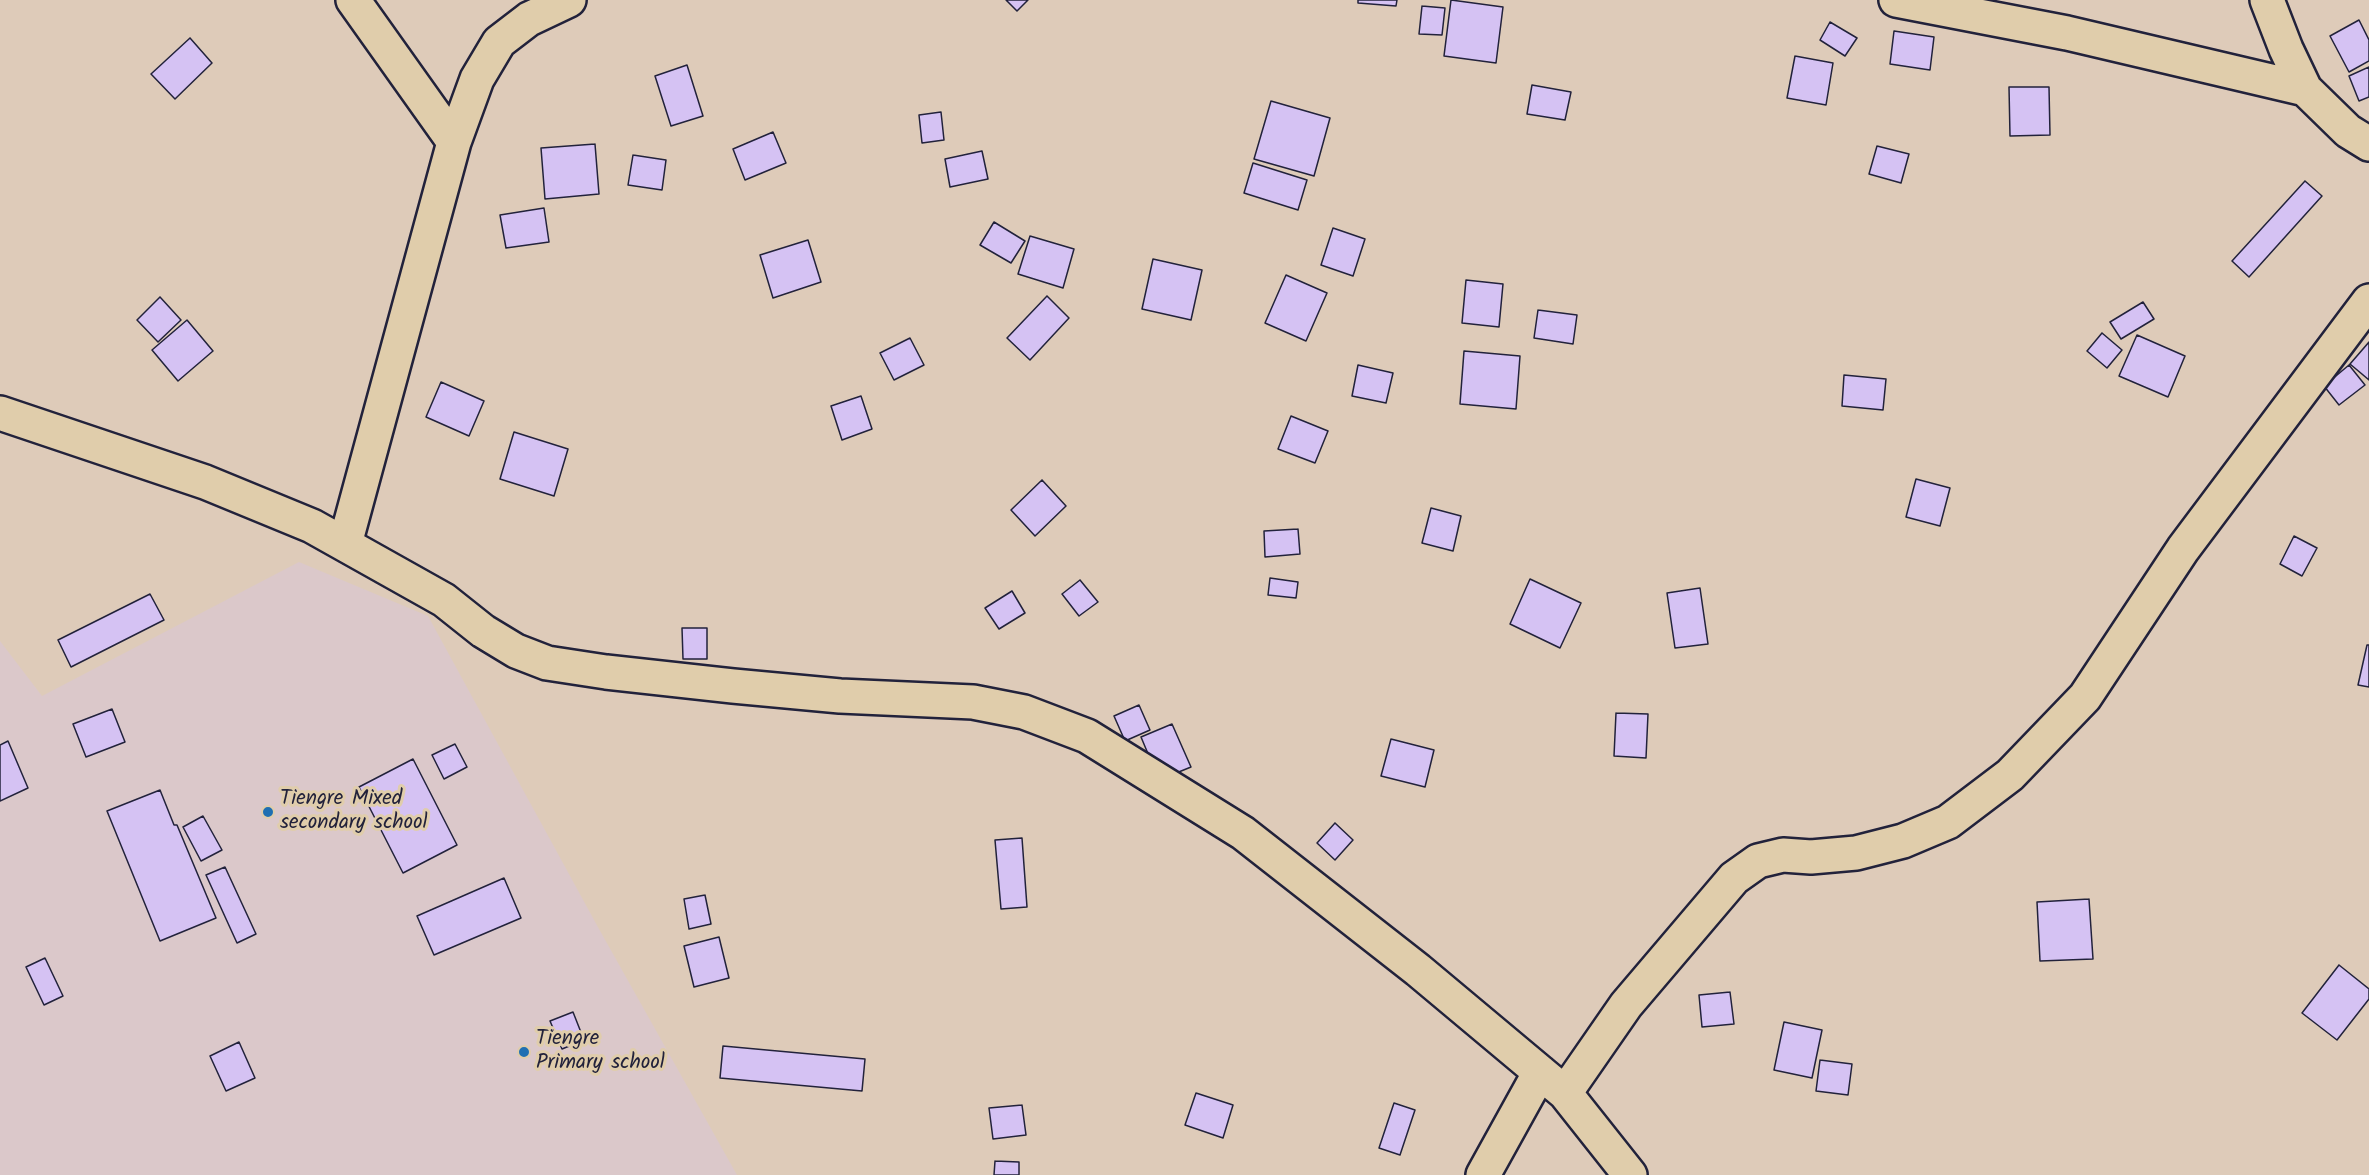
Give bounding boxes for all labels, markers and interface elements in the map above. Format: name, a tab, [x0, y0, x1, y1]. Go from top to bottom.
place label: Tiengre Mixed secondary school	[280, 787, 428, 837]
marker: Tiengre Mixed secondary school	[261, 805, 275, 819]
place label: Tiengre Primary school	[536, 1027, 665, 1077]
marker: Tiengre Primary school	[517, 1045, 531, 1059]

